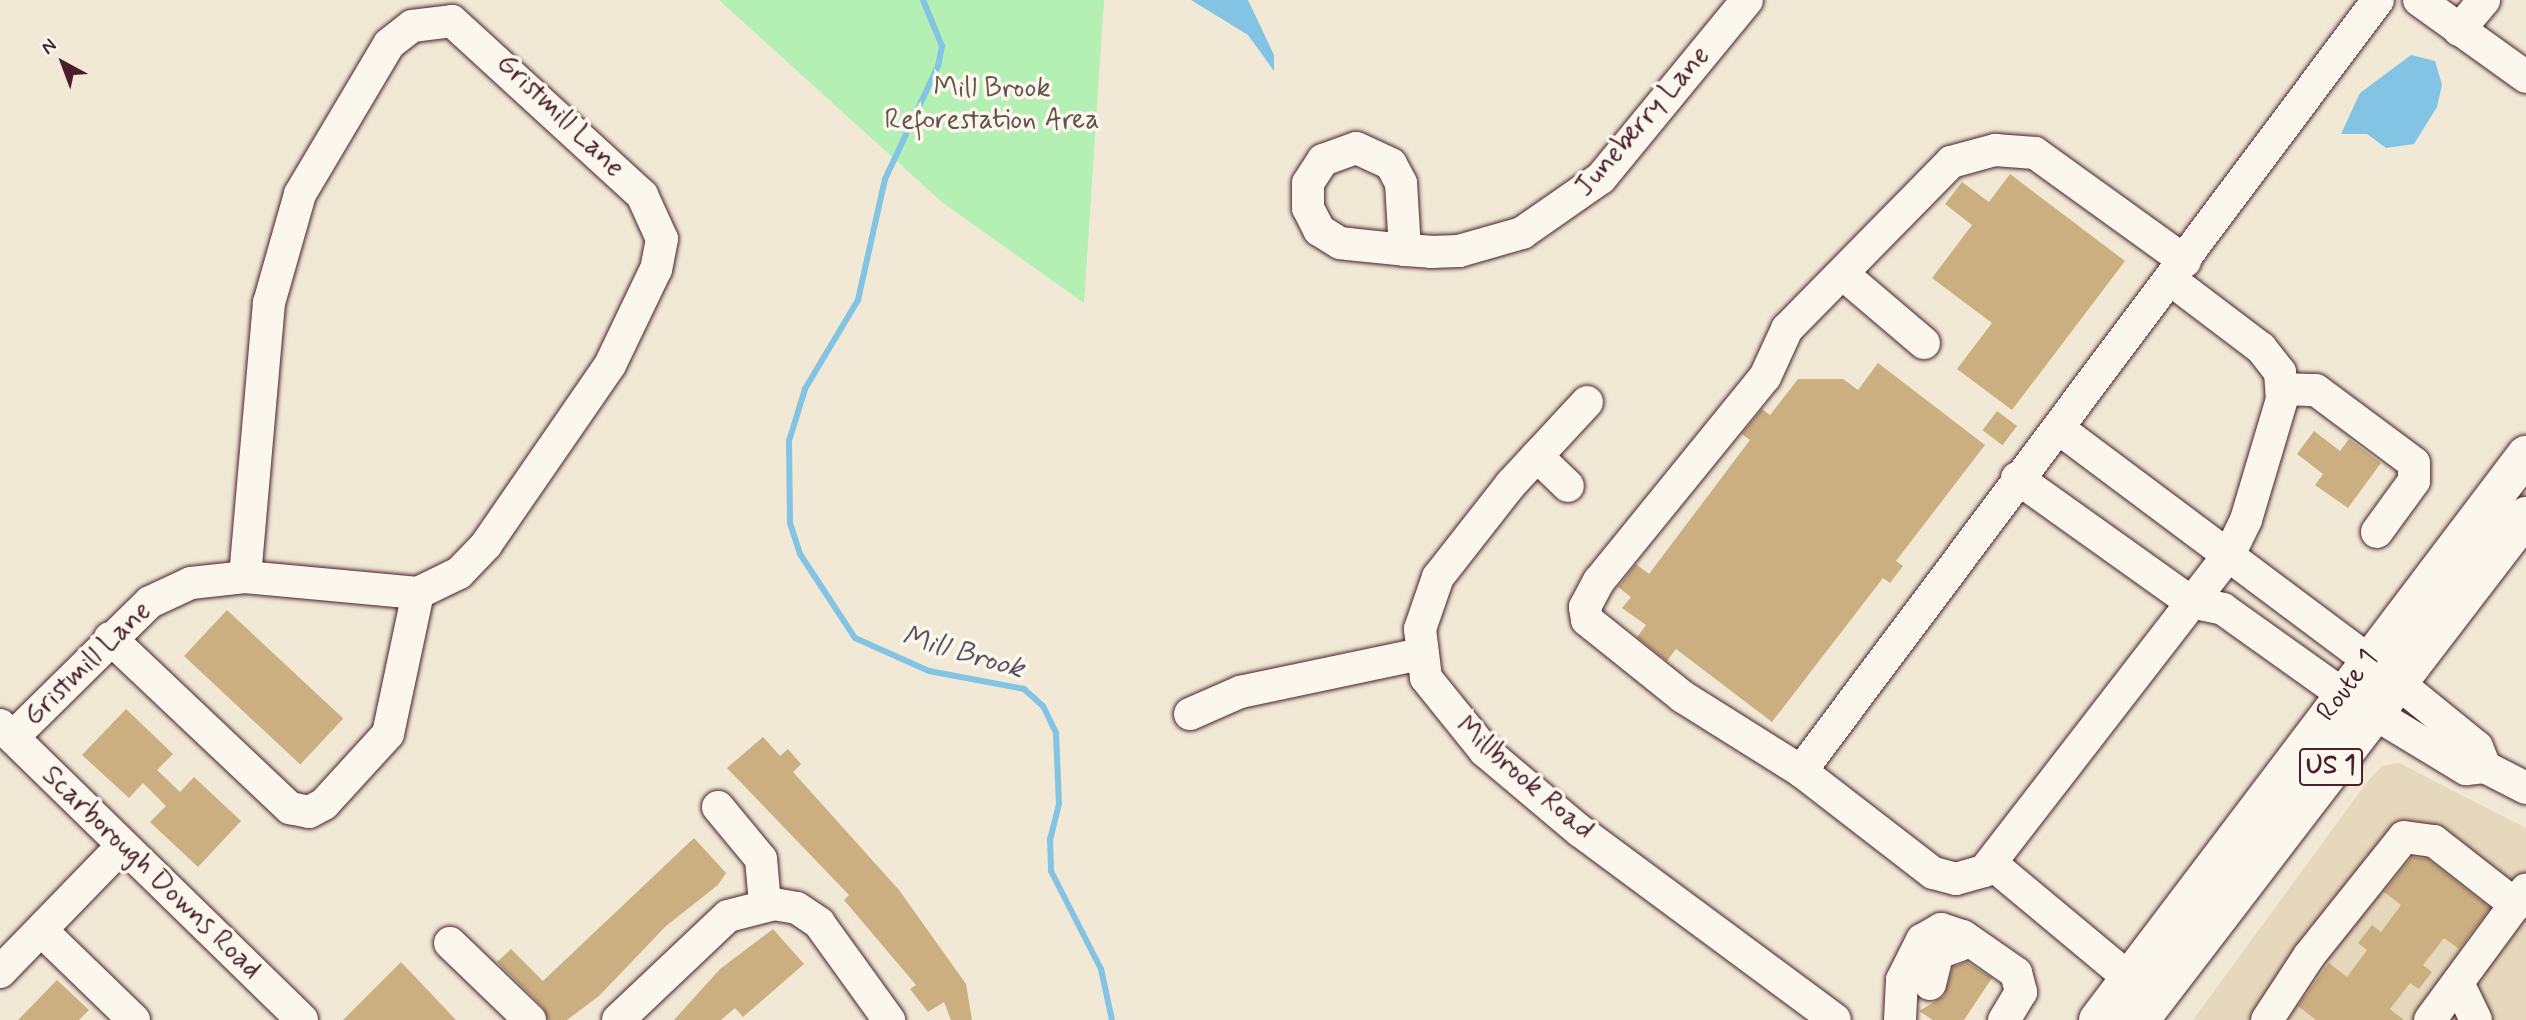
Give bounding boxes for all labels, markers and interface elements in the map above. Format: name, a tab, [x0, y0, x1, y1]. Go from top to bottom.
north arrow	[28, 28, 98, 98]
text: N	[36, 33, 62, 60]
street label: Juneberry Lane	[1568, 40, 1718, 204]
street label: Gristmill Lane	[489, 47, 631, 185]
park label: Mill Brook Reforestation Area	[883, 72, 1101, 138]
street label: Gristmill Lane	[17, 595, 159, 733]
water label: Mill Brook	[898, 618, 1028, 688]
street label: Route 1	[2310, 644, 2386, 728]
street label: Millbrook Road	[1449, 711, 1599, 847]
road number: US 1	[2298, 744, 2364, 790]
street label: Scarborough Downs Road	[32, 758, 270, 988]

